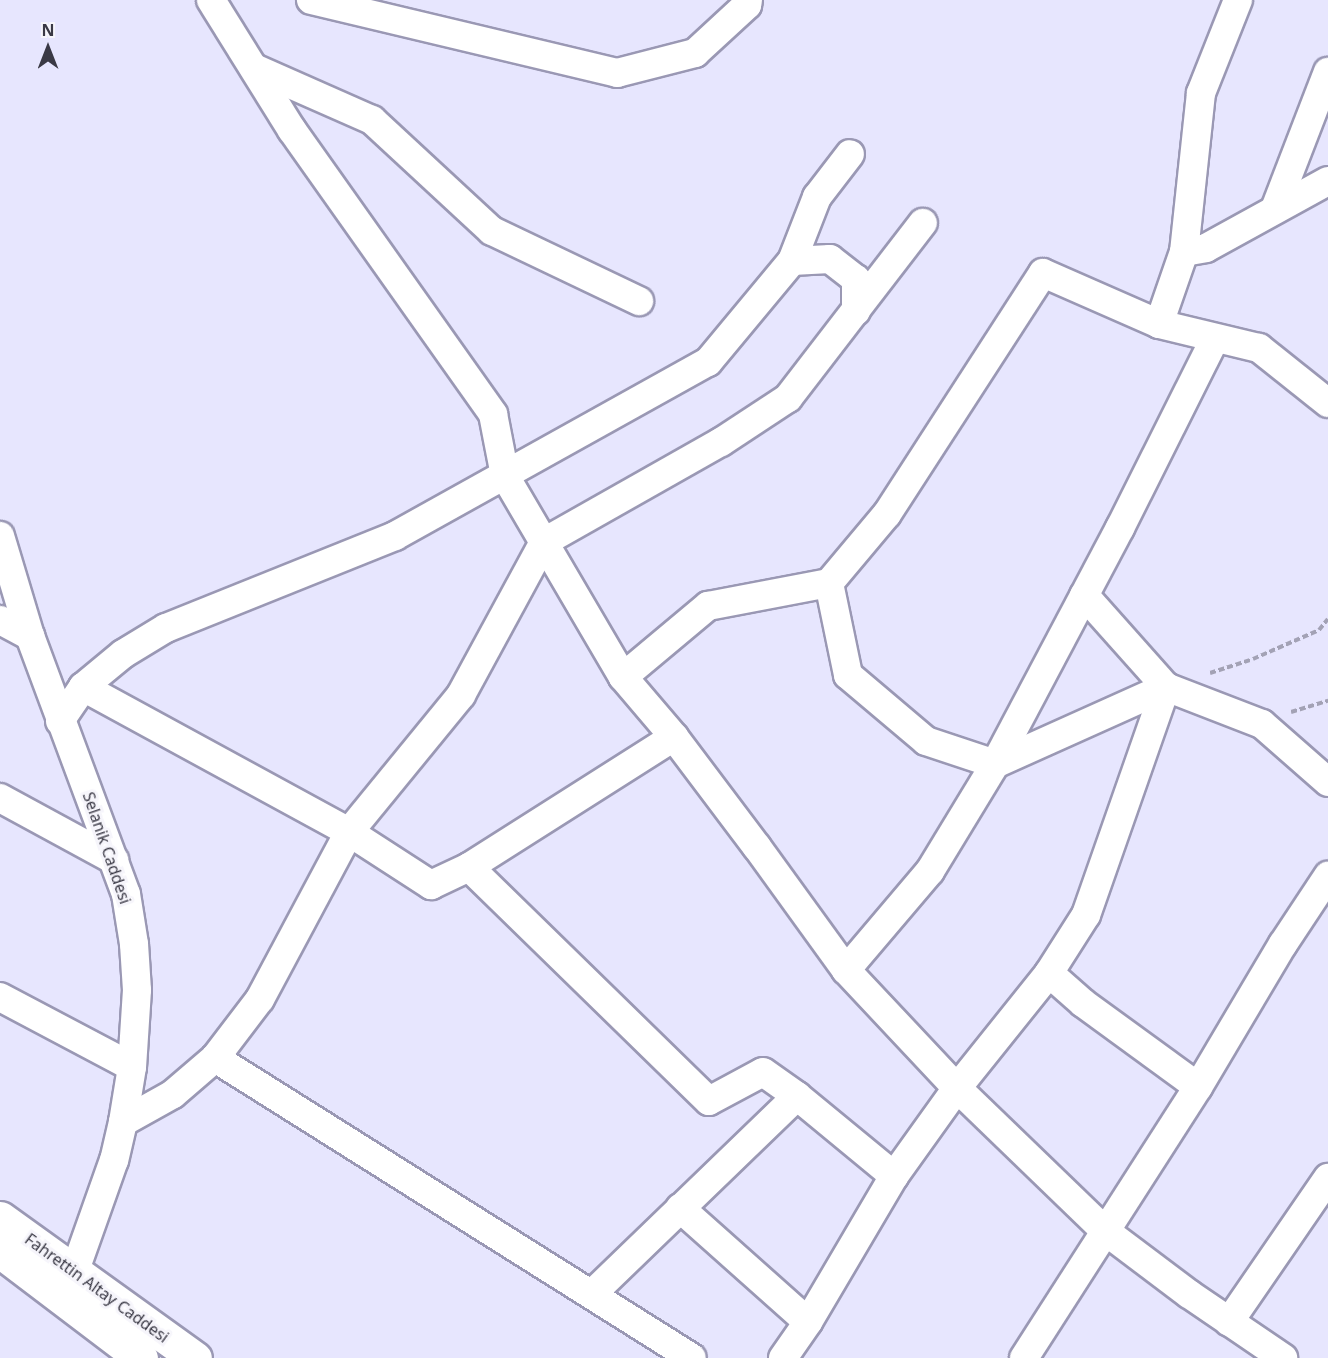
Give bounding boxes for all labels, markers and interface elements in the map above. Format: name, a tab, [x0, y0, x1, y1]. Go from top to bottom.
north arrow	[18, 18, 78, 78]
text: N	[41, 19, 55, 41]
street label: Selanik Caddesi	[79, 789, 135, 907]
street label: Fahrettin Altay Caddesi	[21, 1229, 173, 1347]

